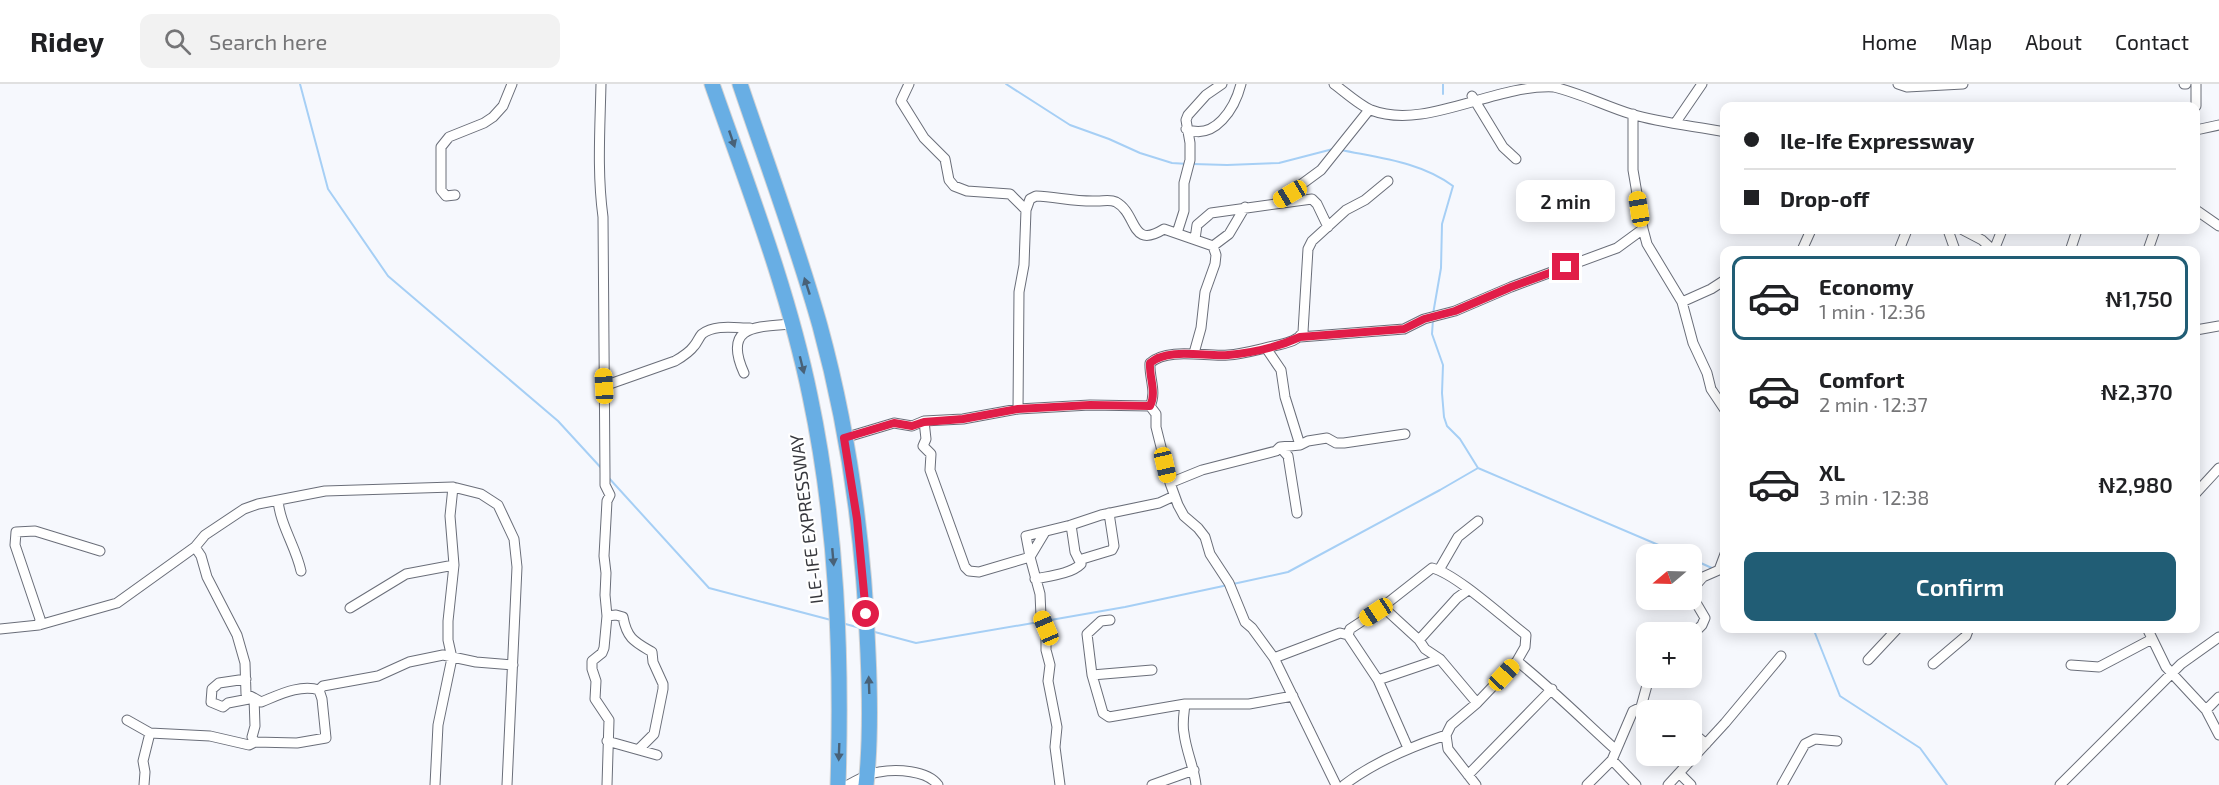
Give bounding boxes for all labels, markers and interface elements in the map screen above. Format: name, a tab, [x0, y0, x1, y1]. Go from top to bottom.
search box	[140, 14, 560, 68]
text: Ridey	[30, 24, 104, 58]
icon: search	[161, 25, 194, 58]
text: Search here	[209, 28, 327, 54]
text: Home	[1861, 29, 1917, 54]
text: Map	[1950, 29, 1992, 54]
text: About	[2025, 29, 2082, 54]
text: Contact	[2115, 29, 2189, 54]
text: Ile-Ife Expressway	[1780, 127, 1974, 153]
one-way arrow	[727, 130, 737, 148]
car	[1270, 177, 1310, 211]
callout: 2 min	[1516, 180, 1616, 222]
text: Drop-off	[1780, 185, 1869, 211]
text: 2 min	[1540, 189, 1591, 213]
car	[1627, 190, 1651, 228]
route end	[1552, 253, 1579, 280]
icon: car	[1747, 271, 1801, 325]
text: Economy	[1819, 273, 1914, 299]
one-way arrow	[801, 277, 811, 295]
text: ₦1,750	[2105, 285, 2173, 311]
text: 1 min · 12:36	[1819, 299, 1926, 323]
one-way arrow	[798, 356, 808, 374]
icon: car	[1747, 364, 1801, 418]
text: Comfort	[1819, 366, 1904, 392]
car	[594, 368, 614, 404]
text: ₦2,370	[2101, 378, 2173, 404]
text: 2 min · 12:37	[1819, 392, 1928, 416]
street label: ILE-IFE EXPRESSWAY	[785, 432, 827, 605]
car	[1152, 445, 1178, 485]
icon: car	[1747, 457, 1801, 511]
text: XL	[1819, 459, 1845, 485]
text: ₦2,980	[2098, 471, 2173, 497]
text: 3 min · 12:38	[1819, 485, 1930, 509]
north arrow	[1636, 544, 1702, 610]
map controls	[1636, 544, 1702, 766]
one-way arrow	[828, 548, 838, 567]
button: Confirm	[1744, 552, 2176, 621]
car	[1356, 595, 1396, 629]
route start	[852, 600, 879, 627]
car	[1031, 608, 1061, 648]
button: +	[1636, 622, 1702, 688]
car	[1485, 656, 1523, 694]
one-way arrow	[864, 675, 874, 694]
button: −	[1636, 700, 1702, 766]
one-way arrow	[835, 743, 844, 762]

